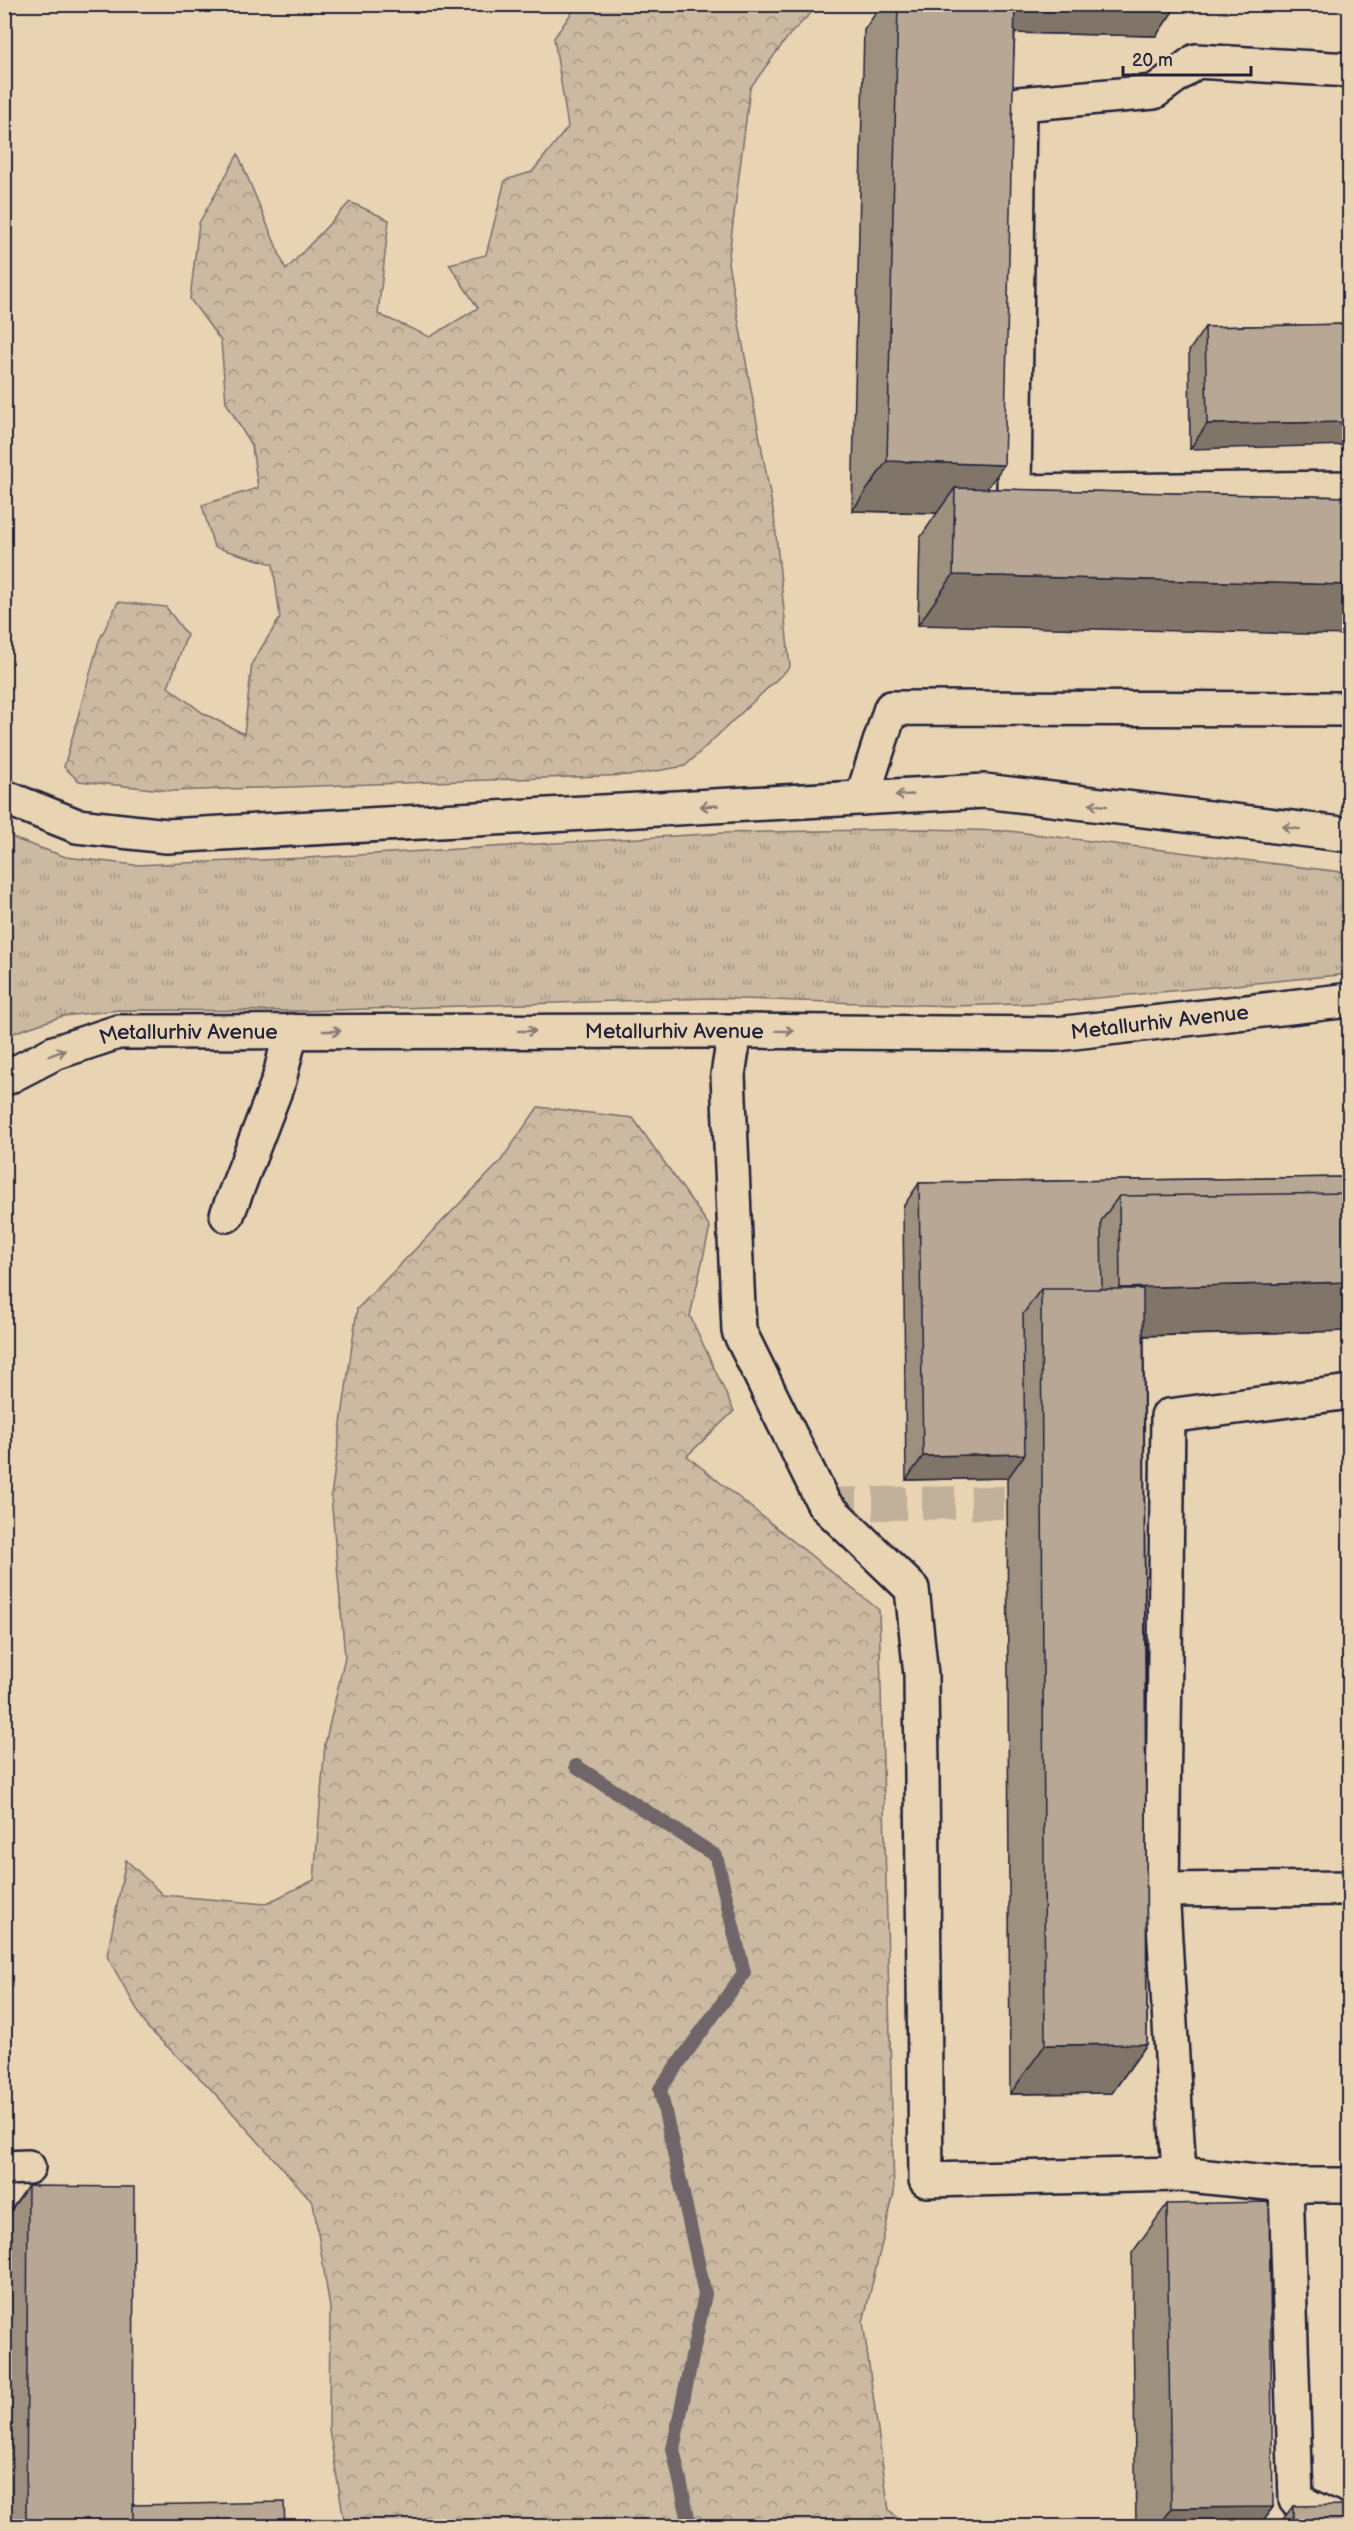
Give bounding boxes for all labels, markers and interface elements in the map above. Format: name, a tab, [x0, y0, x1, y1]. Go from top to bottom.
scale bar	[1123, 39, 1250, 77]
text: 20 m	[1132, 50, 1173, 71]
one-way arrow	[894, 790, 914, 801]
one-way arrow	[1088, 799, 1108, 810]
one-way arrow	[700, 801, 720, 812]
one-way arrow	[1282, 822, 1302, 833]
street label: Metallurhiv Avenue	[1069, 999, 1250, 1045]
street label: Metallurhiv Avenue	[585, 1018, 764, 1044]
street label: Metallurhiv Avenue	[96, 1019, 278, 1050]
one-way arrow	[322, 1025, 342, 1037]
one-way arrow	[517, 1025, 537, 1037]
one-way arrow	[775, 1025, 795, 1037]
one-way arrow	[47, 1046, 65, 1057]

